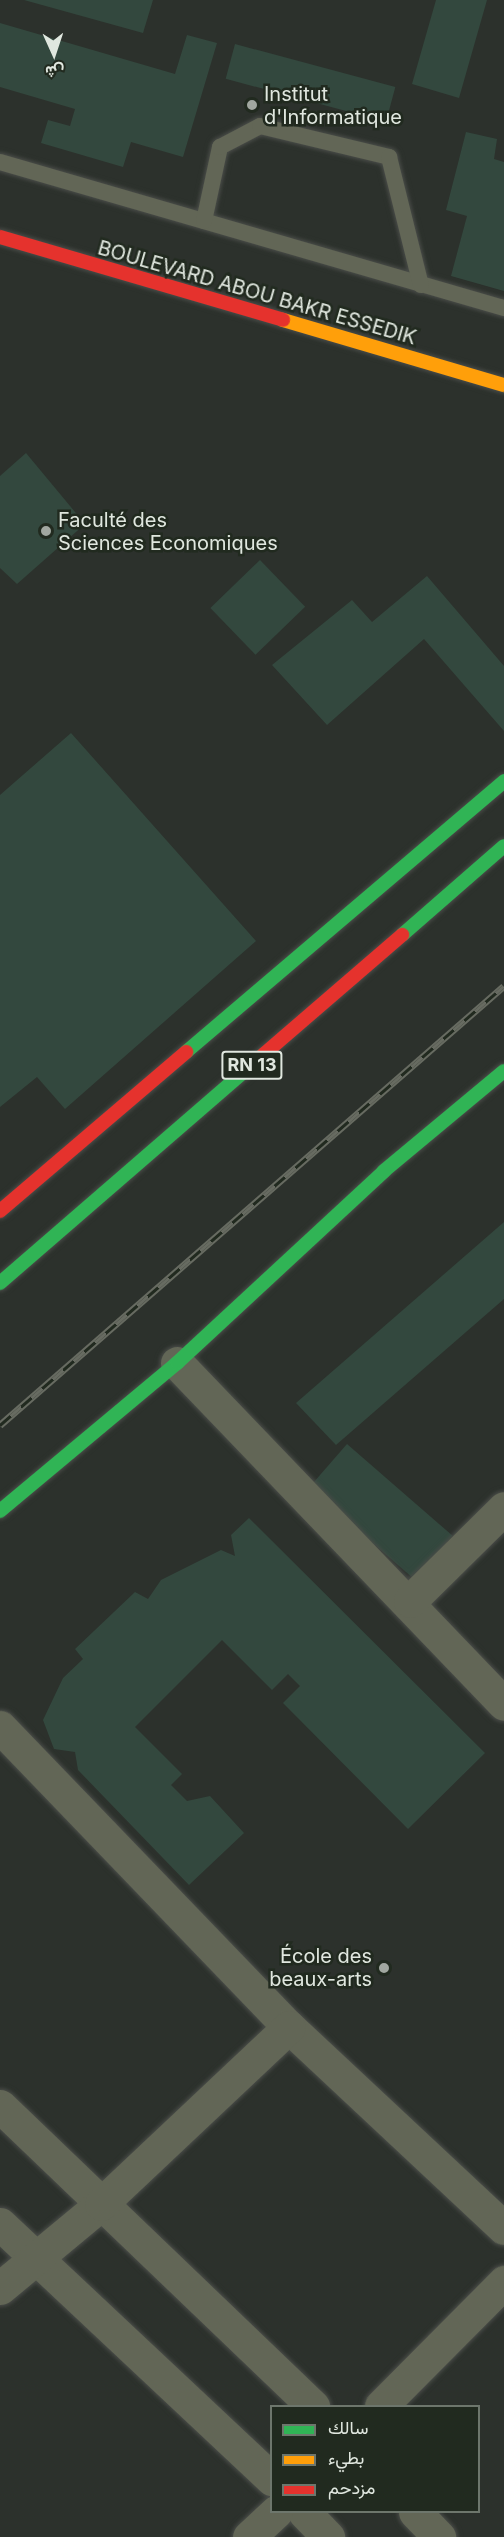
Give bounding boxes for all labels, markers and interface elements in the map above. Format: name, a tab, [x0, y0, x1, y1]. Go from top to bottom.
north arrow	[24, 24, 84, 84]
text: ش	[45, 61, 65, 82]
place label: Institut d'Informatique	[264, 82, 402, 129]
marker: Institut d'Informatique	[245, 98, 259, 112]
street label: BOULEVARD ABOU BAKR ESSEDIK	[95, 236, 419, 350]
place label: Faculté des Sciences Economiques	[58, 508, 278, 555]
marker: Faculté des Sciences Economiques	[39, 524, 53, 538]
road number: RN 13	[220, 1050, 284, 1080]
place label: École des beaux-arts	[269, 1944, 372, 1991]
marker: École des beaux-arts	[377, 1961, 391, 1975]
legend	[270, 2405, 480, 2513]
text: سالك	[328, 2417, 368, 2438]
text: بطيء	[328, 2447, 364, 2468]
text: مزدحم	[328, 2477, 375, 2498]

